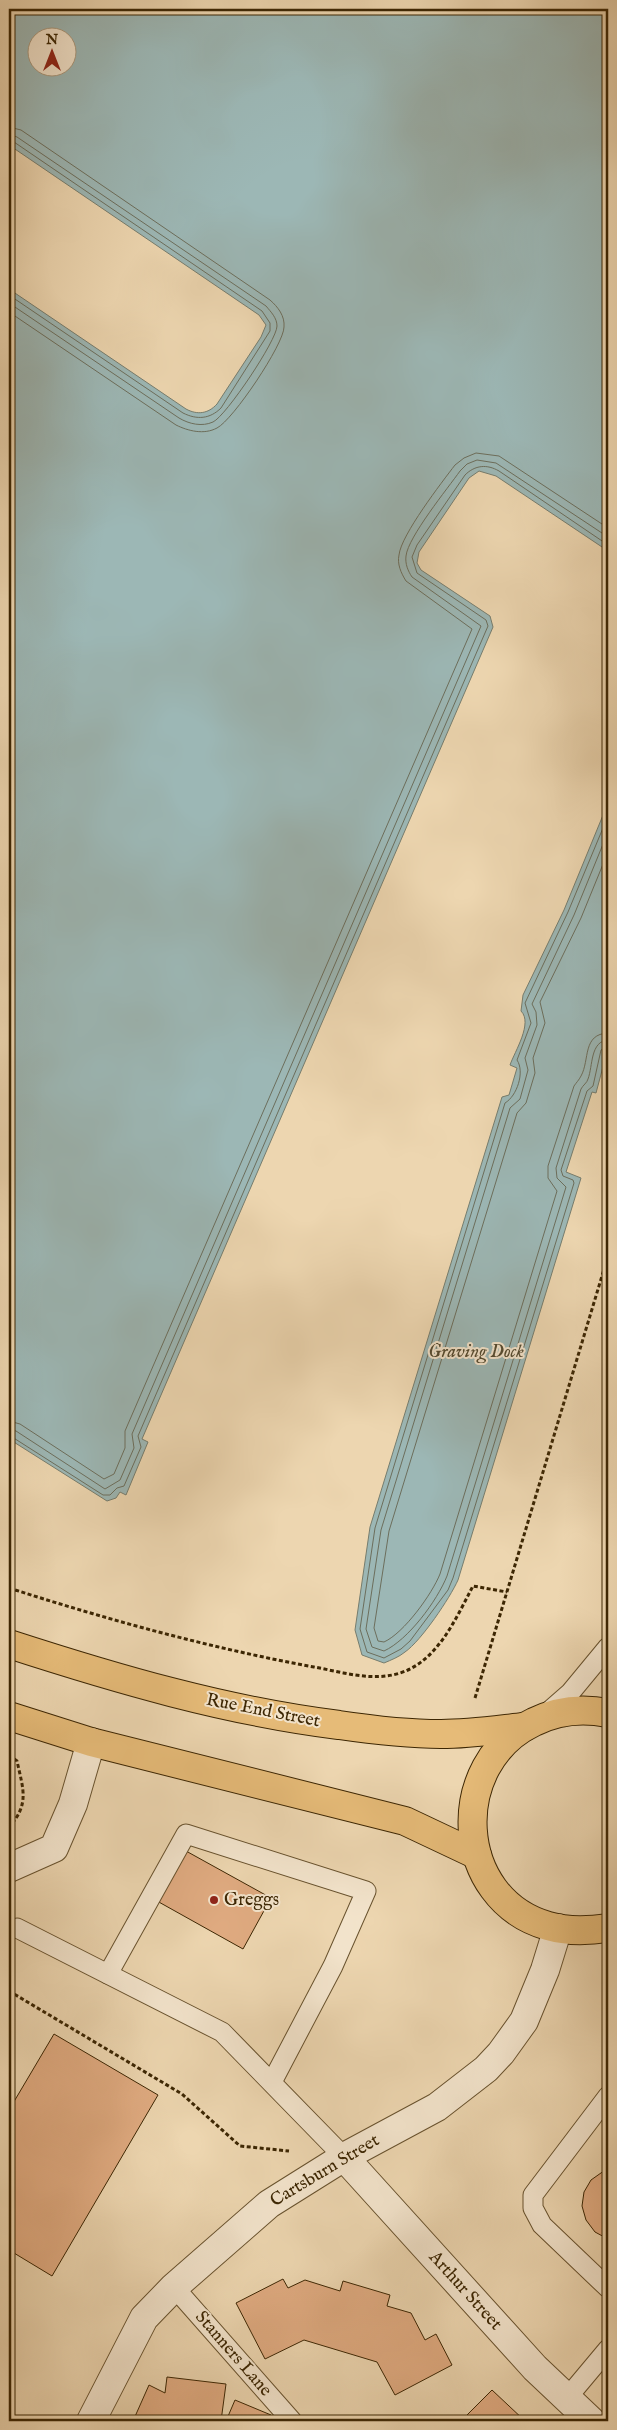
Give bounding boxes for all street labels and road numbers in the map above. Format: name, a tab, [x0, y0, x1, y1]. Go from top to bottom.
street label: Rue End Street	[204, 1689, 322, 1733]
street label: Cartsburn Street	[266, 2129, 384, 2213]
street label: Arthur Street	[423, 2246, 507, 2335]
street label: Stanners Lane	[190, 2306, 276, 2402]

